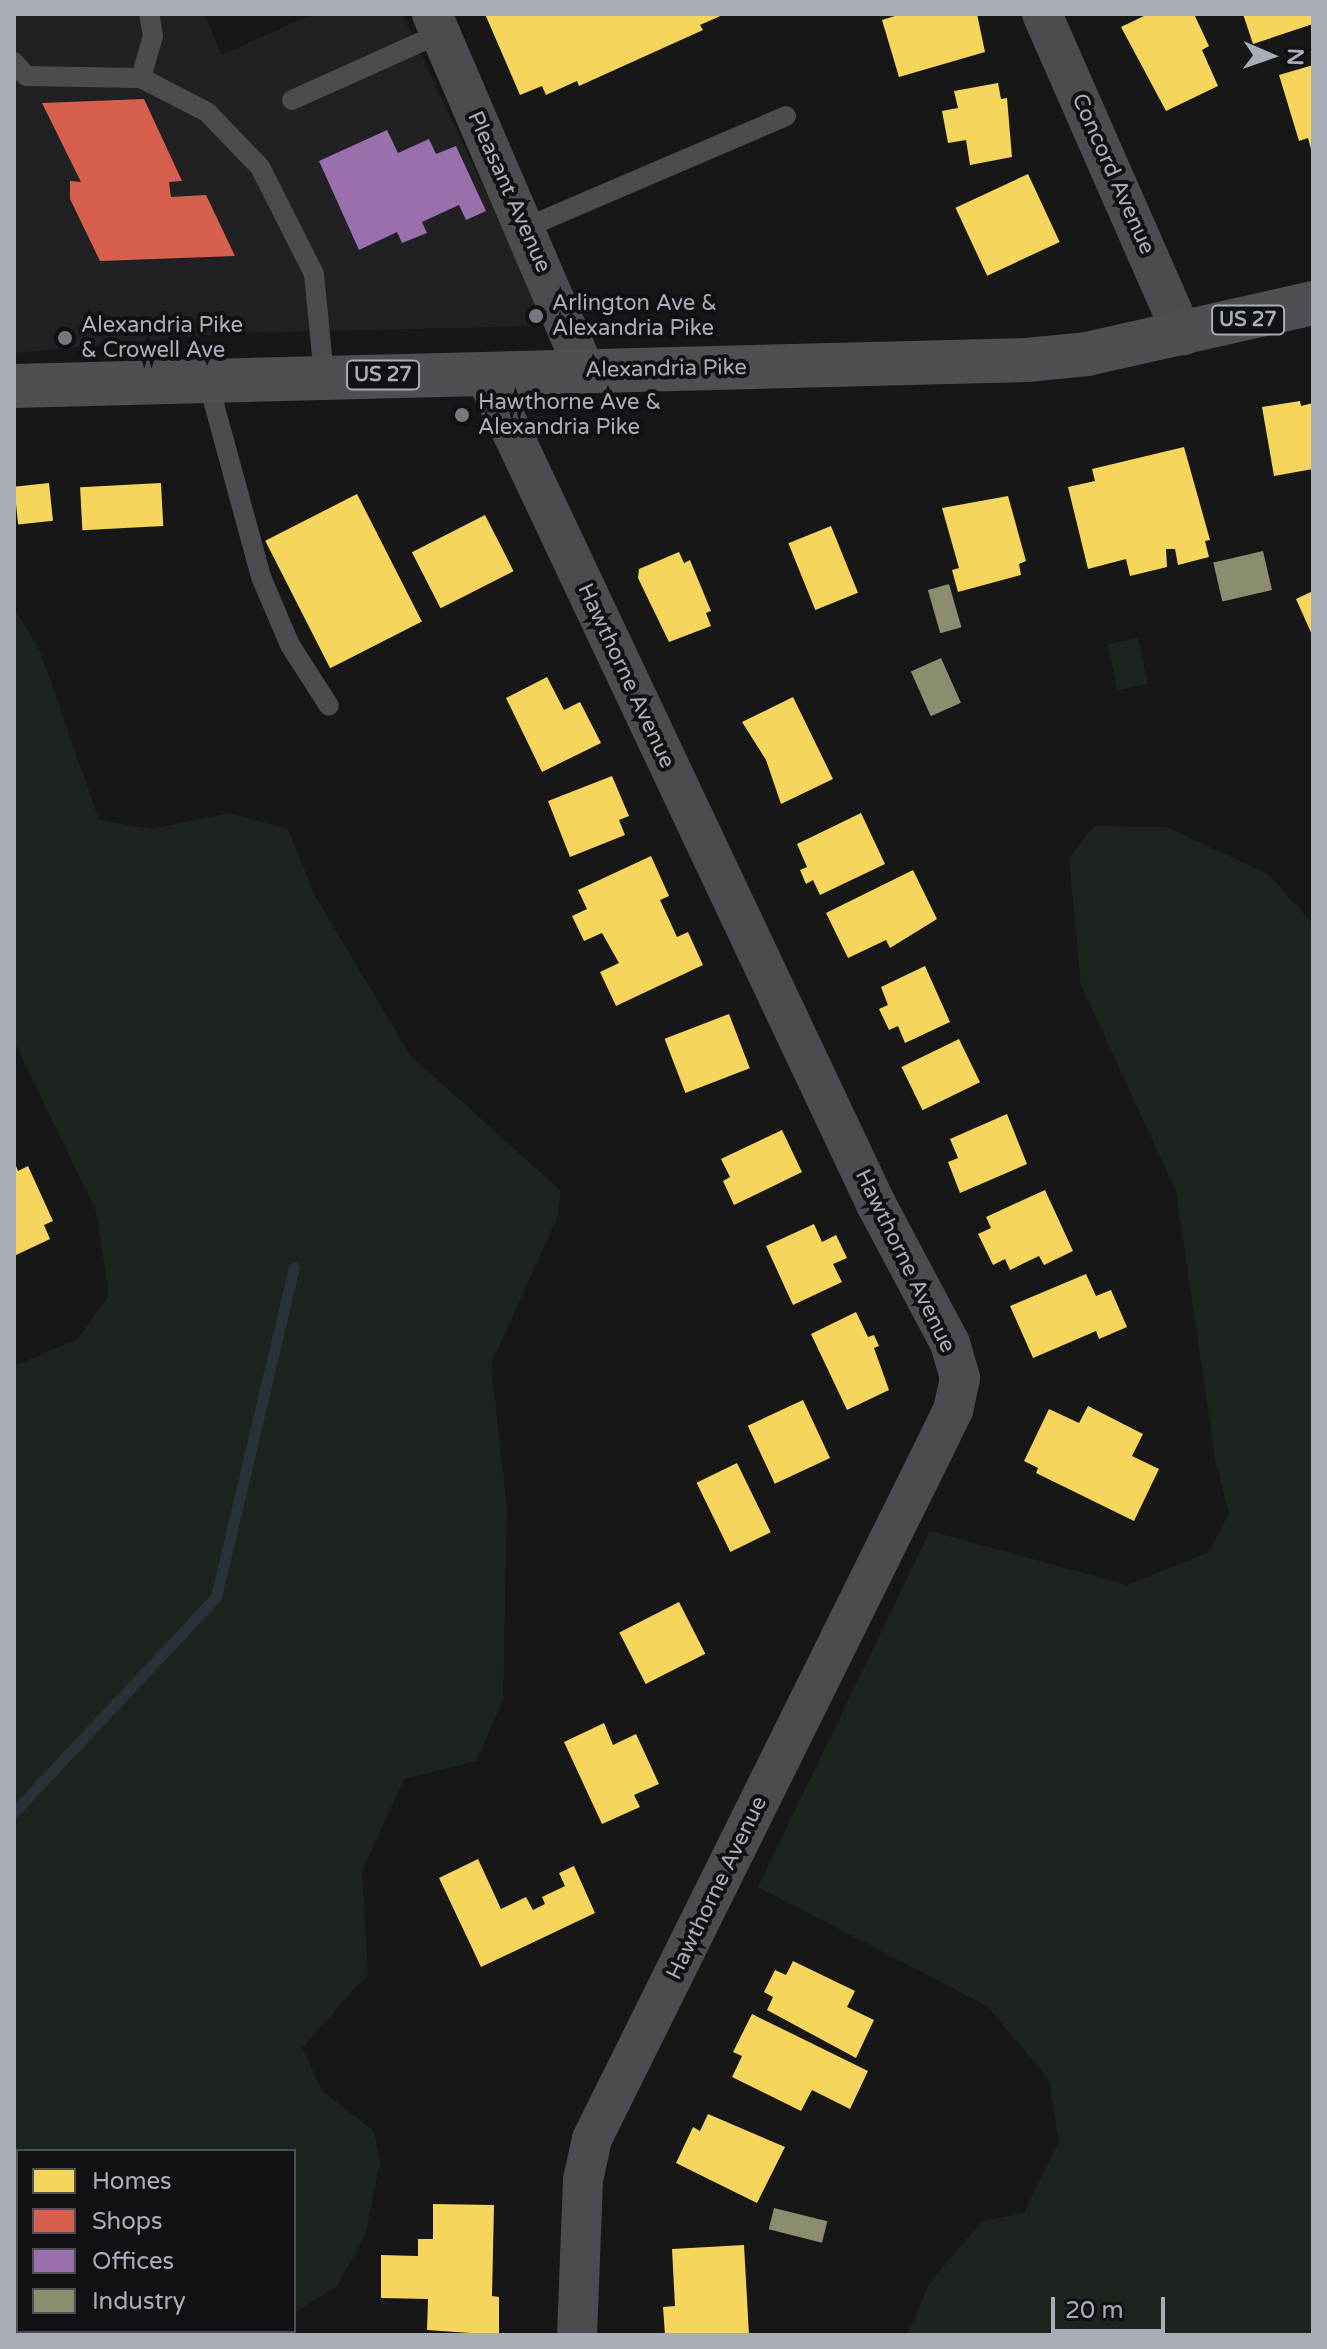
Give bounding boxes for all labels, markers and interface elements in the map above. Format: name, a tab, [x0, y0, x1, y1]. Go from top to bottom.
north arrow	[1231, 16, 1311, 96]
text: N	[1282, 48, 1308, 66]
street label: Concord Avenue	[1066, 90, 1160, 258]
street label: Pleasant Avenue	[462, 107, 556, 277]
place label: Arlington Ave & Alexandria Pike	[552, 290, 717, 342]
road number: US 27	[1210, 304, 1286, 336]
marker: Arlington Ave & Alexandria Pike	[527, 307, 545, 325]
place label: Alexandria Pike & Crowell Ave	[81, 312, 243, 364]
marker: Alexandria Pike & Crowell Ave	[56, 329, 74, 347]
street label: Alexandria Pike	[585, 354, 747, 384]
road number: US 27	[345, 359, 421, 391]
place label: Hawthorne Ave & Alexandria Pike	[478, 389, 661, 440]
marker: Hawthorne Ave & Alexandria Pike	[453, 406, 471, 424]
street label: Hawthorne Avenue	[572, 580, 680, 772]
street label: Hawthorne Avenue	[849, 1165, 961, 1357]
street label: Hawthorne Avenue	[661, 1792, 773, 1984]
legend	[16, 2149, 296, 2333]
text: Homes	[92, 2167, 172, 2196]
text: Shops	[92, 2207, 162, 2236]
text: Offices	[92, 2247, 174, 2276]
scale bar	[1055, 2281, 1169, 2331]
text: Industry	[92, 2287, 186, 2316]
text: 20 m	[1065, 2296, 1123, 2325]

